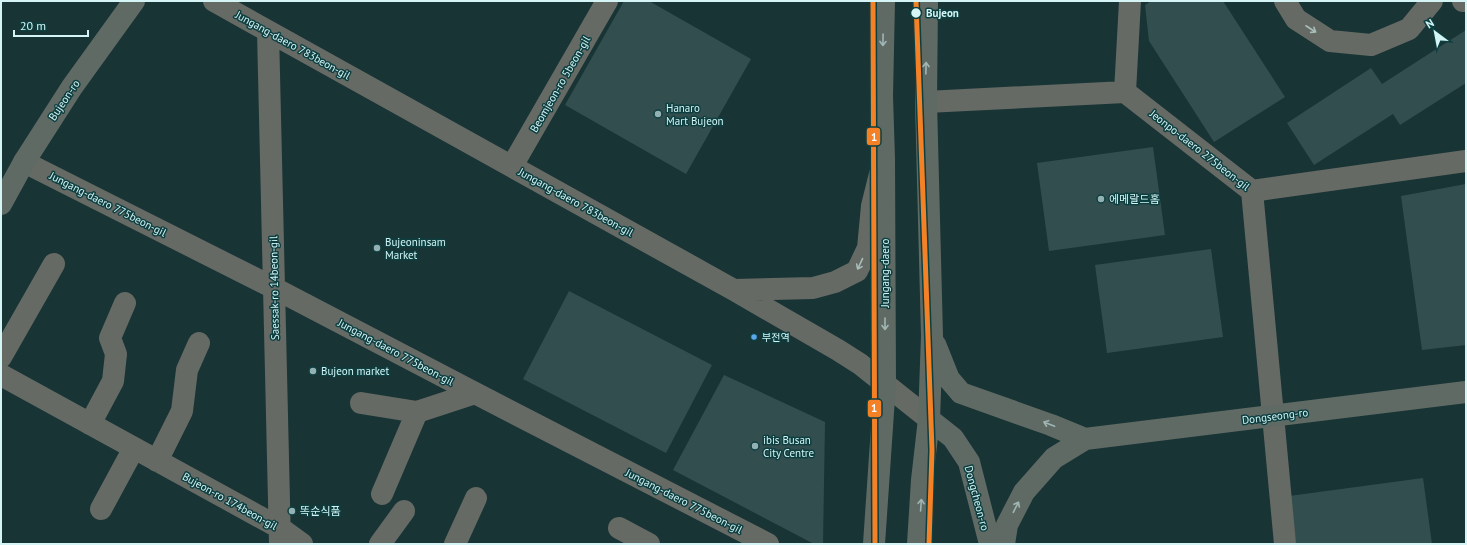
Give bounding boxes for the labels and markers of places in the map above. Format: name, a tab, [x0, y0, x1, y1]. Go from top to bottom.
marker: Bujeon	[909, 6, 923, 20]
place label: Bujeon	[926, 6, 959, 20]
place label: Hanaro Mart Bujeon	[666, 101, 724, 128]
marker: Hanaro Mart Bujeon	[653, 109, 663, 119]
place label: 에메랄드홈	[1109, 192, 1160, 206]
marker: 에메랄드홈	[1096, 194, 1106, 204]
place label: Bujeoninsam Market	[385, 235, 446, 262]
marker: Bujeoninsam Market	[372, 243, 382, 253]
place label: 부전역	[762, 331, 790, 344]
marker: 부전역	[749, 332, 759, 342]
place label: Bujeon market	[321, 364, 389, 378]
marker: Bujeon market	[308, 366, 318, 376]
place label: ibis Busan City Centre	[763, 433, 815, 460]
marker: ibis Busan City Centre	[750, 441, 760, 451]
place label: 똑순식품	[300, 504, 340, 518]
marker: 똑순식품	[287, 506, 297, 516]

